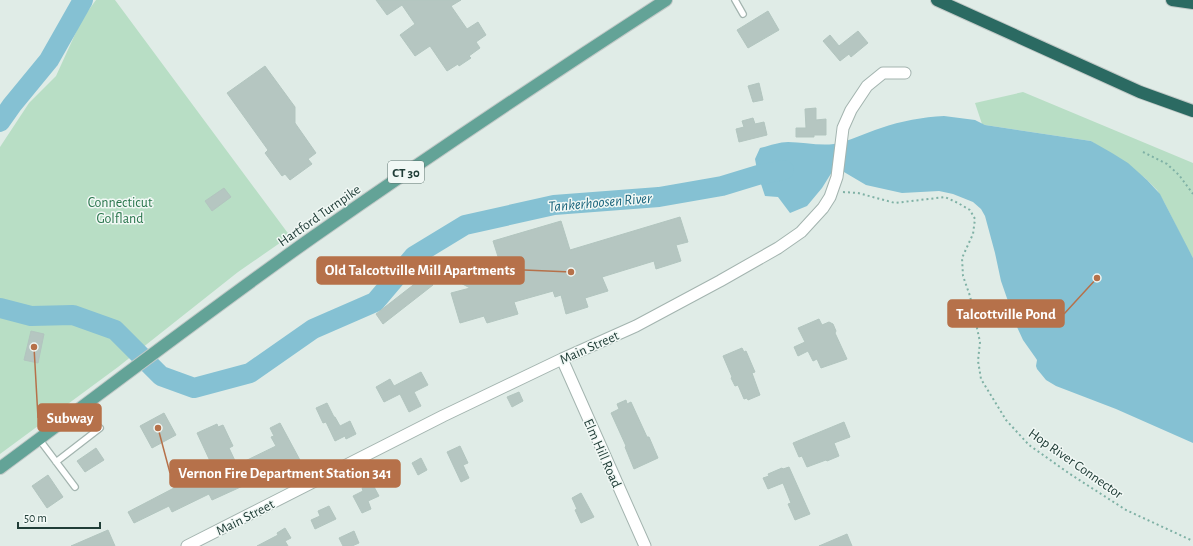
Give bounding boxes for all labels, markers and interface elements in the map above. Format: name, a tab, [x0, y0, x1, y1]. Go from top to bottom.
road number: CT 30	[388, 161, 424, 183]
street label: Hartford Turnpike	[276, 182, 363, 249]
water label: Tankerhoosen River	[548, 190, 653, 214]
park label: Connecticut Golfland	[88, 196, 153, 226]
callout: Old Talcottville Mill Apartments	[317, 257, 524, 284]
text: Old Talcottville Mill Apartments	[325, 263, 516, 278]
callout: Talcottville Pond	[948, 300, 1064, 327]
text: Talcottville Pond	[956, 307, 1056, 322]
street label: Main Street	[558, 328, 622, 367]
callout: Subway	[38, 404, 101, 431]
text: Subway	[46, 411, 94, 426]
street label: Elm Hill Road	[581, 417, 623, 490]
street label: Hop River Connector	[1026, 426, 1125, 502]
callout: Vernon Fire Department Station 341	[170, 460, 400, 487]
text: Vernon Fire Department Station 341	[178, 466, 392, 481]
street label: Main Street	[214, 497, 277, 538]
scale bar	[18, 504, 100, 530]
text: 50 m	[24, 512, 47, 524]

